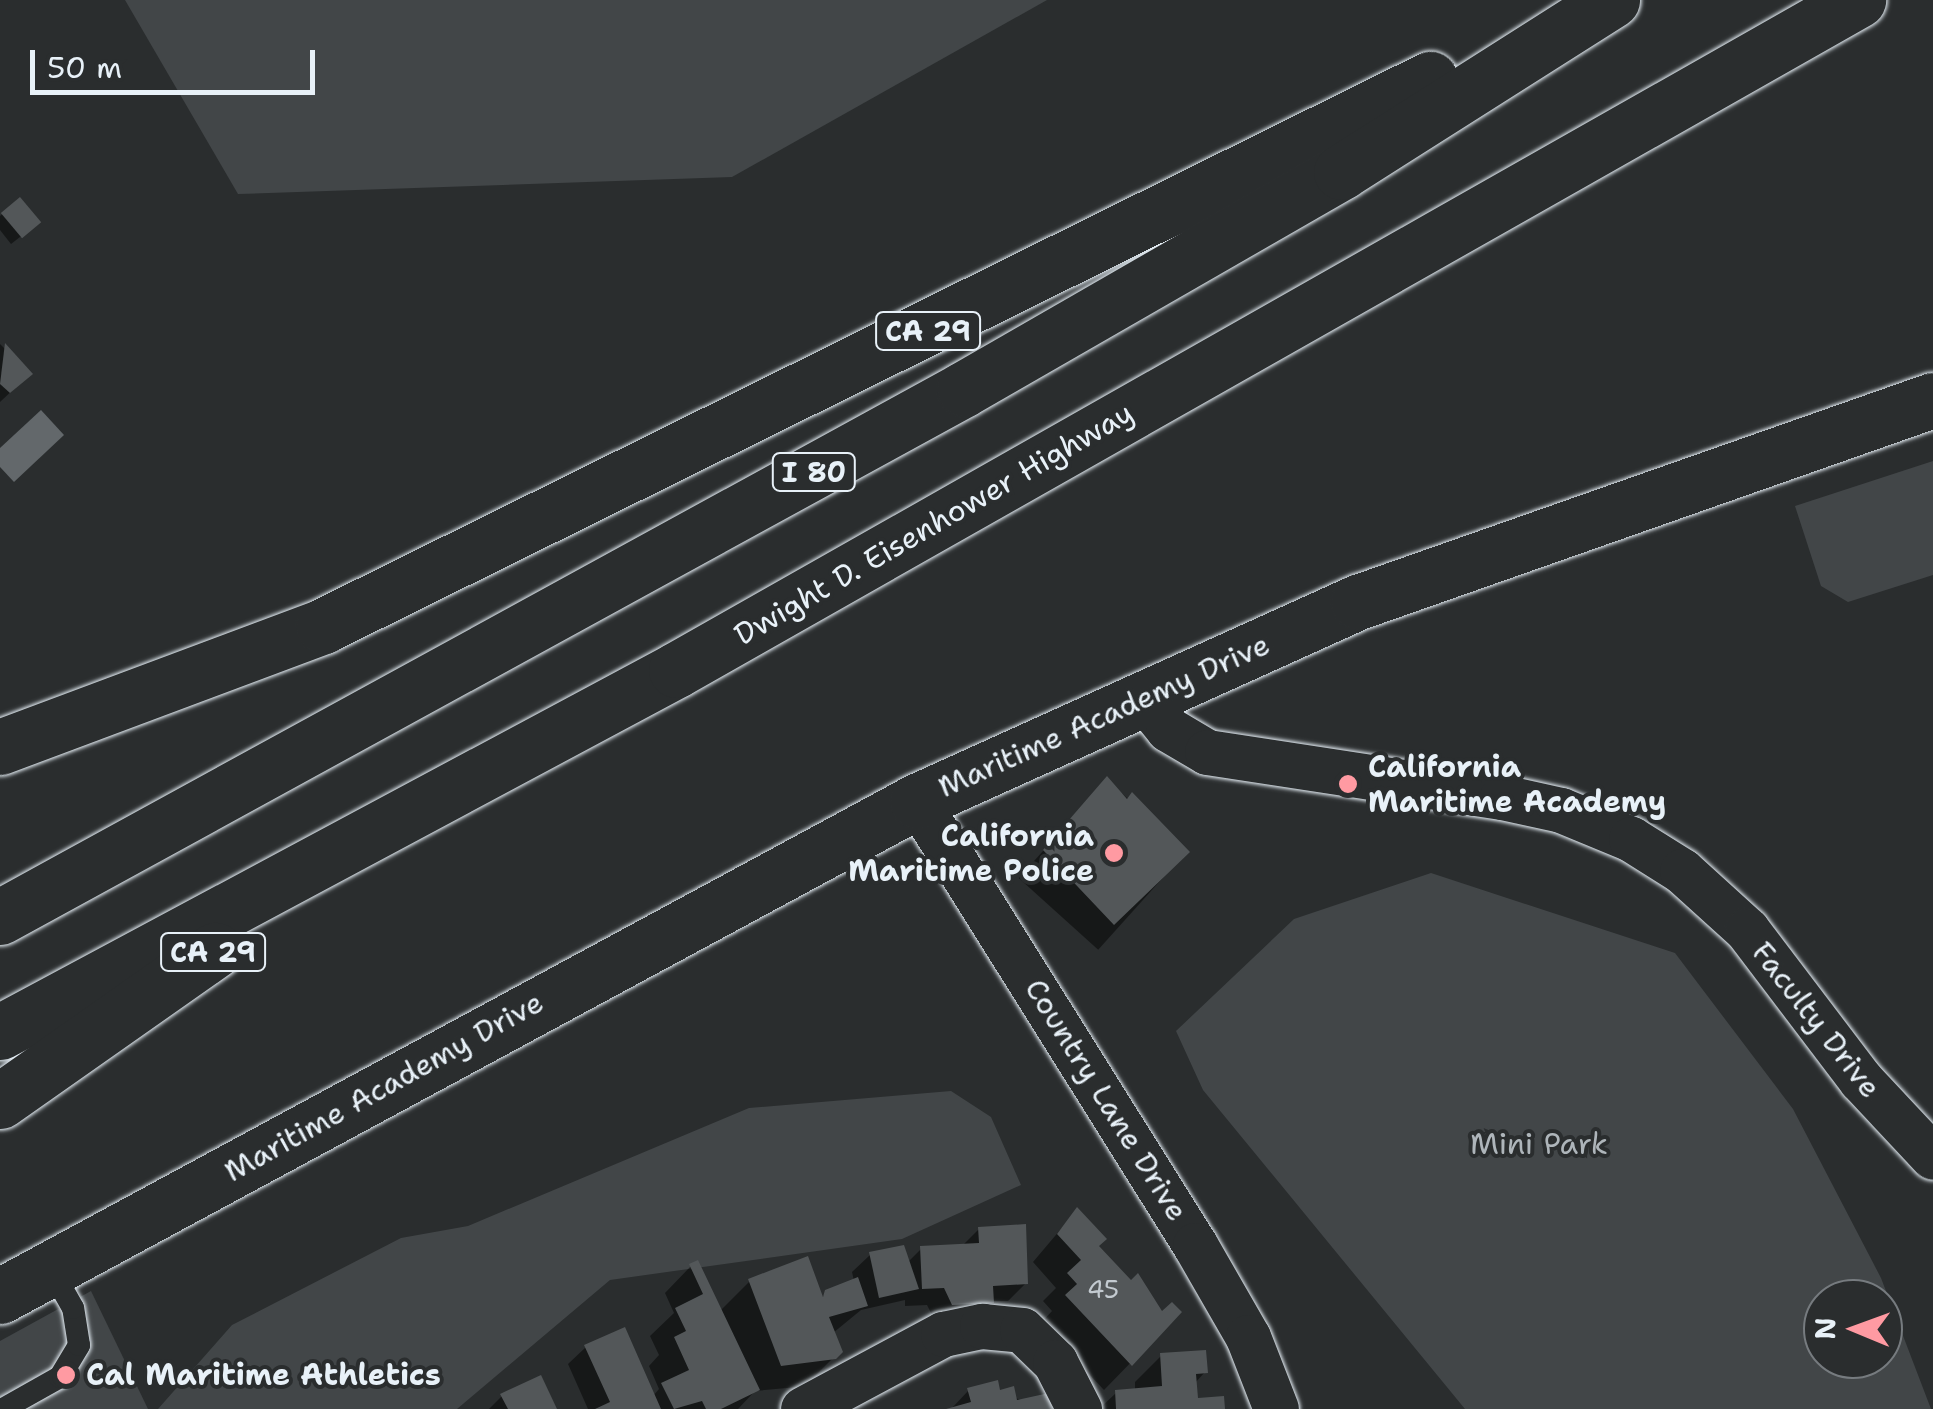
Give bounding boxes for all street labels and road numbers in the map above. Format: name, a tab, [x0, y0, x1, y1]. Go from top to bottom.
road number: CA 29	[873, 308, 983, 354]
street label: Dwight D. Eisenhower Highway	[728, 395, 1140, 653]
road number: I 80	[772, 449, 856, 495]
street label: Maritime Academy Drive	[933, 627, 1275, 805]
road number: CA 29	[158, 929, 268, 975]
street label: Faculty Drive	[1744, 935, 1888, 1105]
street label: Country Lane Drive	[1017, 972, 1195, 1228]
street label: Maritime Academy Drive	[218, 984, 550, 1190]

